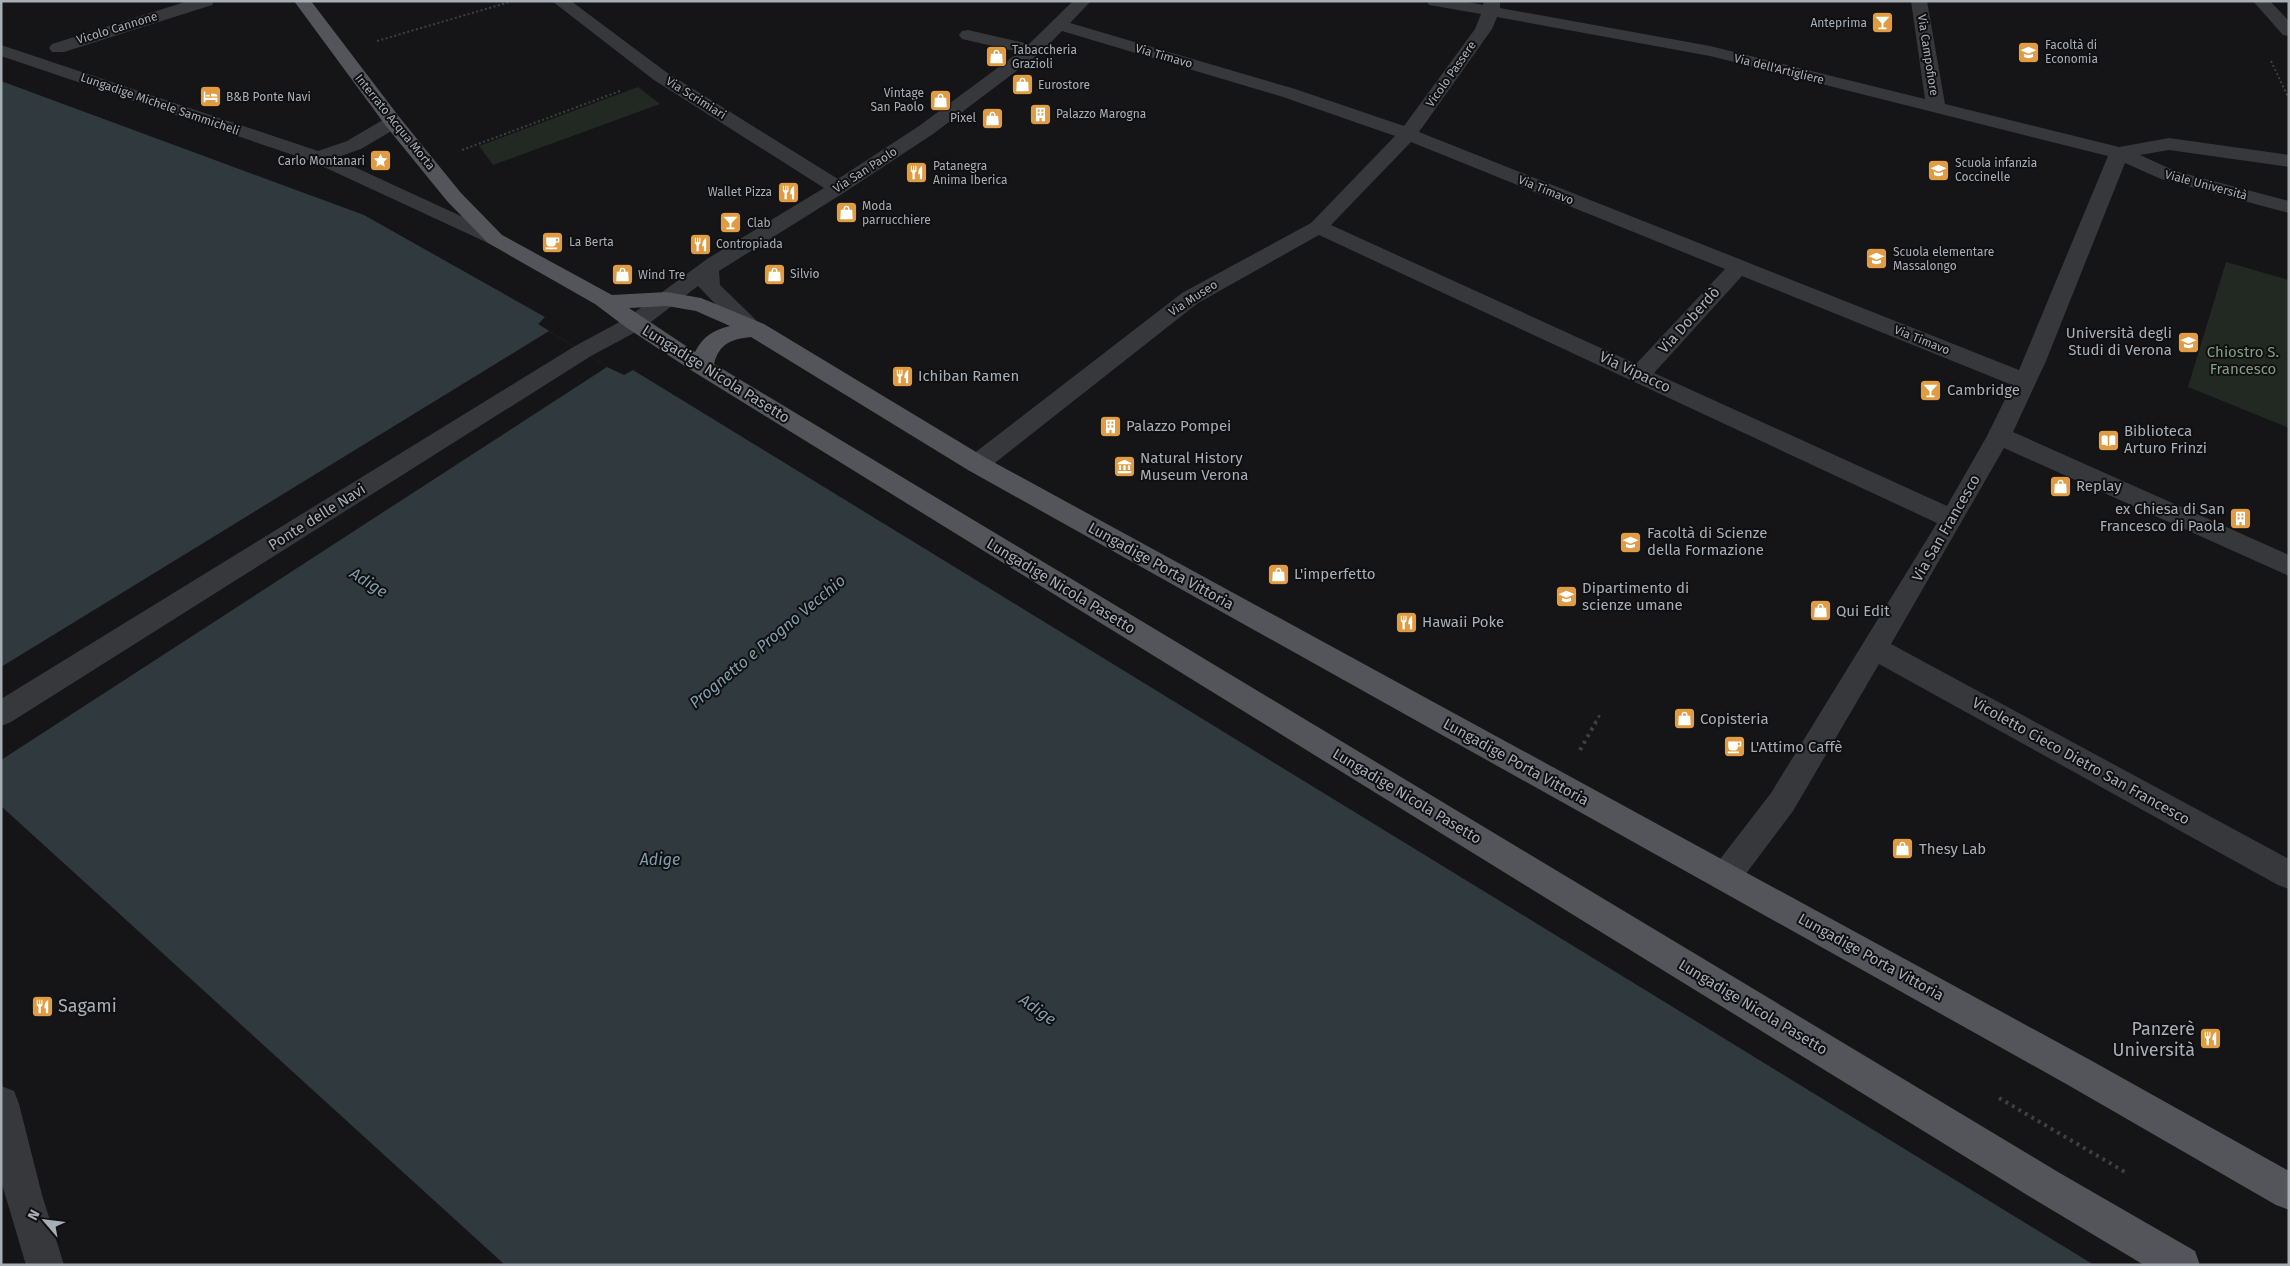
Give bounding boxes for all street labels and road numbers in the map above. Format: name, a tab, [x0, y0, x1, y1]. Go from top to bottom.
street label: Vicolo Cannone	[75, 9, 159, 47]
street label: Via Campofiore	[1915, 13, 1941, 97]
street label: Vicolo Passere	[1423, 38, 1479, 110]
street label: Via Timavo	[1134, 41, 1194, 71]
street label: Via dell'Artigliere	[1733, 51, 1825, 87]
street label: Lungadige Michele Sammicheli	[79, 70, 241, 138]
street label: Interrato Acqua Morta	[352, 71, 438, 173]
street label: Via Scrimiari	[663, 74, 729, 122]
street label: Via San Paolo	[830, 144, 900, 196]
street label: Viale Università	[2163, 167, 2249, 203]
street label: Via Timavo	[1516, 172, 1576, 208]
street label: Via Museo	[1166, 277, 1220, 319]
street label: Via Doberdò	[1654, 283, 1724, 357]
street label: Lungadige Nicola Pasetto	[639, 321, 793, 427]
street label: Via Timavo	[1892, 322, 1952, 358]
street label: Via Vipacco	[1596, 348, 1674, 396]
street label: Via San Francesco	[1908, 471, 1984, 585]
street label: Ponte delle Navi	[265, 480, 369, 554]
street label: Lungadige Porta Vittoria	[1085, 518, 1237, 614]
street label: Lungadige Nicola Pasetto	[983, 534, 1139, 638]
street label: Vicoletto Cieco Dietro San Francesco	[1969, 694, 2193, 828]
street label: Lungadige Porta Vittoria	[1440, 714, 1592, 810]
street label: Lungadige Nicola Pasetto	[1329, 744, 1485, 848]
street label: Lungadige Porta Vittoria	[1795, 909, 1947, 1005]
street label: Lungadige Nicola Pasetto	[1675, 955, 1831, 1059]

